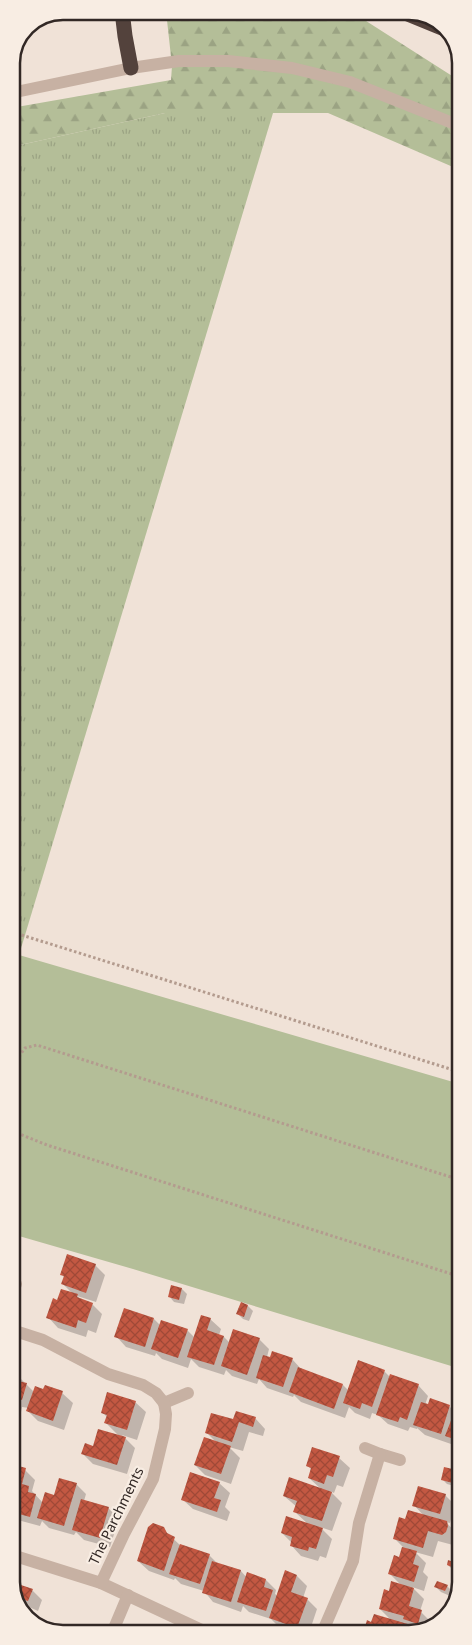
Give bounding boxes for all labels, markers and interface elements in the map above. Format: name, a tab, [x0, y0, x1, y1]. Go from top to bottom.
street label: The Parchments	[84, 1463, 148, 1568]

